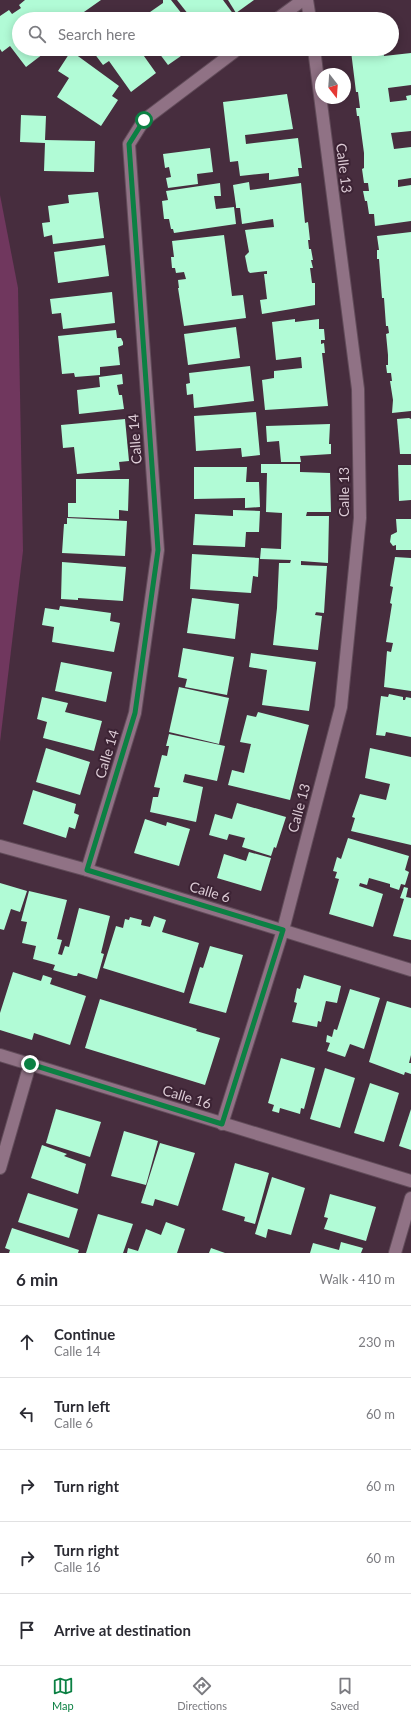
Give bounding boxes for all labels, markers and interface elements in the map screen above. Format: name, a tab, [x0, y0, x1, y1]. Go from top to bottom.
search box	[12, 12, 399, 56]
icon: search	[26, 23, 48, 45]
text: Search here	[58, 25, 135, 43]
north arrow	[315, 68, 351, 104]
route start	[135, 111, 153, 129]
street label: Calle 13	[333, 142, 356, 194]
street label: Calle 14	[124, 413, 145, 465]
street label: Calle 13	[335, 467, 352, 517]
street label: Calle 14	[91, 727, 122, 780]
street label: Calle 13	[284, 781, 313, 834]
street label: Calle 6	[188, 877, 233, 906]
route end	[21, 1055, 39, 1073]
street label: Calle 16	[161, 1081, 214, 1112]
text: 6 min	[16, 1269, 58, 1290]
text: Walk · 410 m	[319, 1271, 395, 1287]
text: Continue	[54, 1325, 115, 1343]
icon: ahead	[16, 1331, 38, 1353]
text: 230 m	[358, 1334, 395, 1350]
text: Calle 14	[54, 1343, 101, 1359]
text: Turn left	[54, 1397, 110, 1415]
icon: left	[16, 1403, 38, 1425]
text: 60 m	[366, 1406, 395, 1422]
text: Calle 6	[54, 1415, 93, 1431]
icon: right	[16, 1475, 38, 1497]
text: Turn right	[54, 1477, 119, 1495]
text: 60 m	[366, 1478, 395, 1494]
text: Turn right	[54, 1541, 119, 1559]
icon: right	[16, 1547, 38, 1569]
text: 60 m	[366, 1550, 395, 1566]
text: Calle 16	[54, 1559, 101, 1575]
icon: arrive	[16, 1619, 38, 1641]
text: Arrive at destination	[54, 1621, 191, 1639]
tab: Map	[52, 1675, 74, 1712]
tab: Directions	[177, 1675, 227, 1712]
tab: Saved	[330, 1675, 359, 1712]

